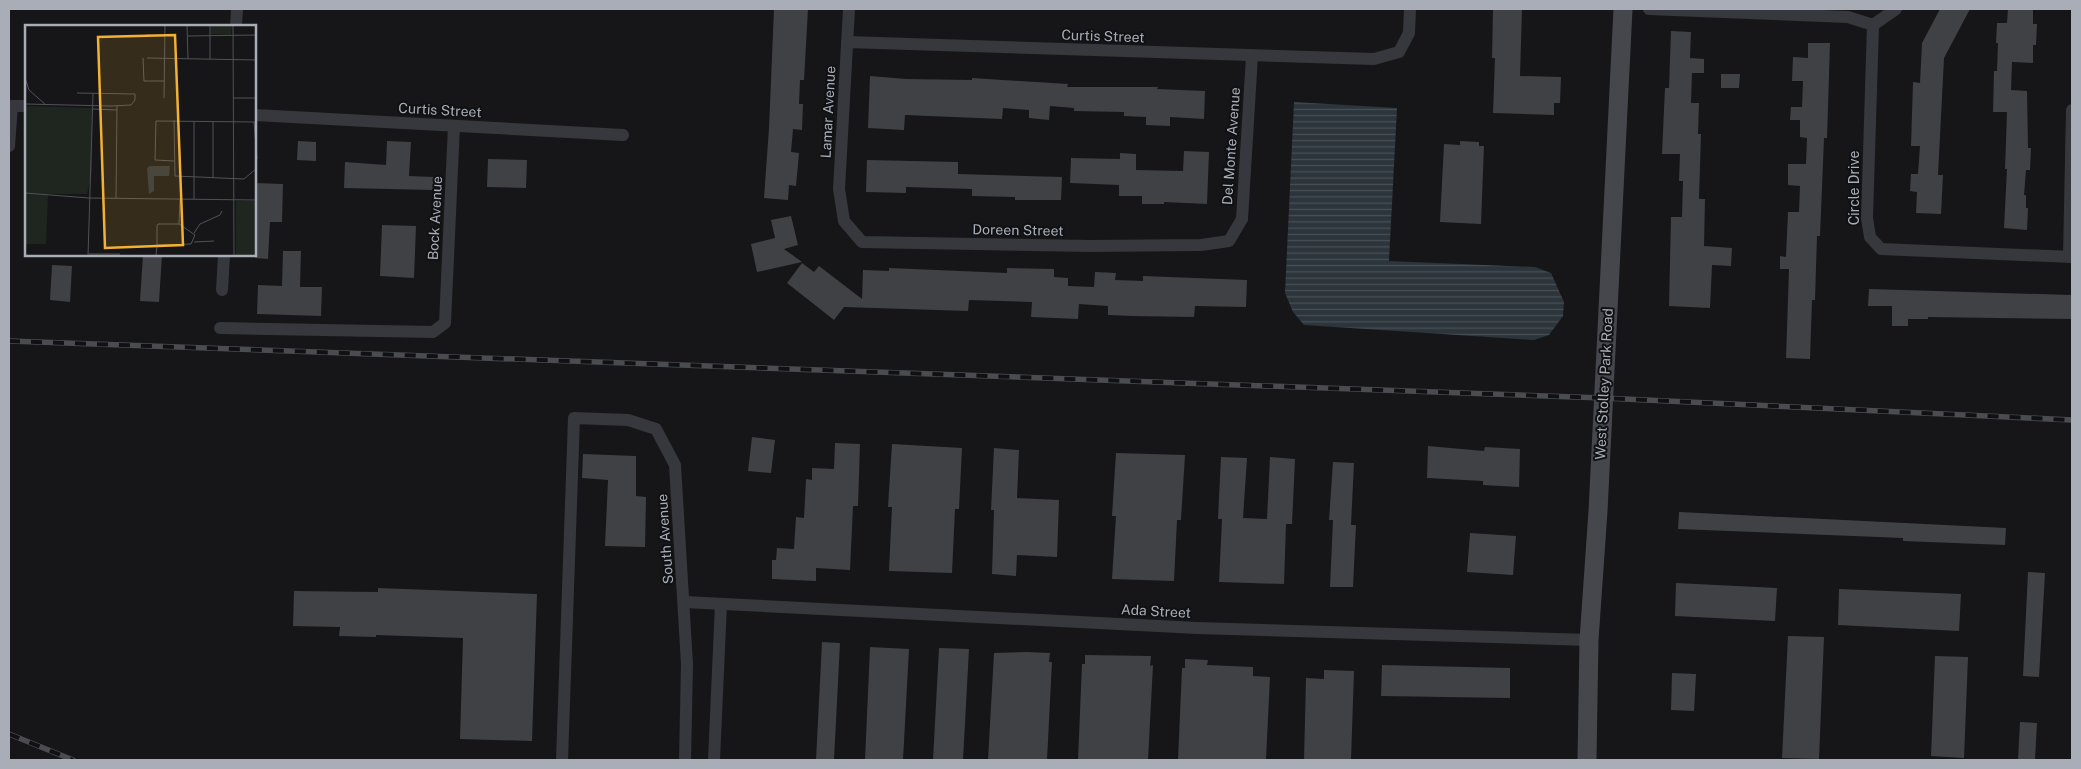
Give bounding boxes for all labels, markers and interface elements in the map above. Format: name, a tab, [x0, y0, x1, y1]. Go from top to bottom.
inset map	[25, 25, 256, 256]
street label: Curtis Street	[1061, 27, 1145, 45]
street label: Lamar Avenue	[818, 65, 838, 159]
street label: Del Monte Avenue	[1219, 87, 1243, 205]
street label: Curtis Street	[398, 100, 482, 120]
street label: Circle Drive	[1846, 151, 1862, 225]
street label: Bock Avenue	[425, 175, 445, 260]
street label: Doreen Street	[972, 221, 1064, 239]
street label: West Stolley Park Road	[1592, 308, 1616, 460]
street label: South Avenue	[654, 493, 676, 585]
street label: Ada Street	[1121, 601, 1191, 621]

